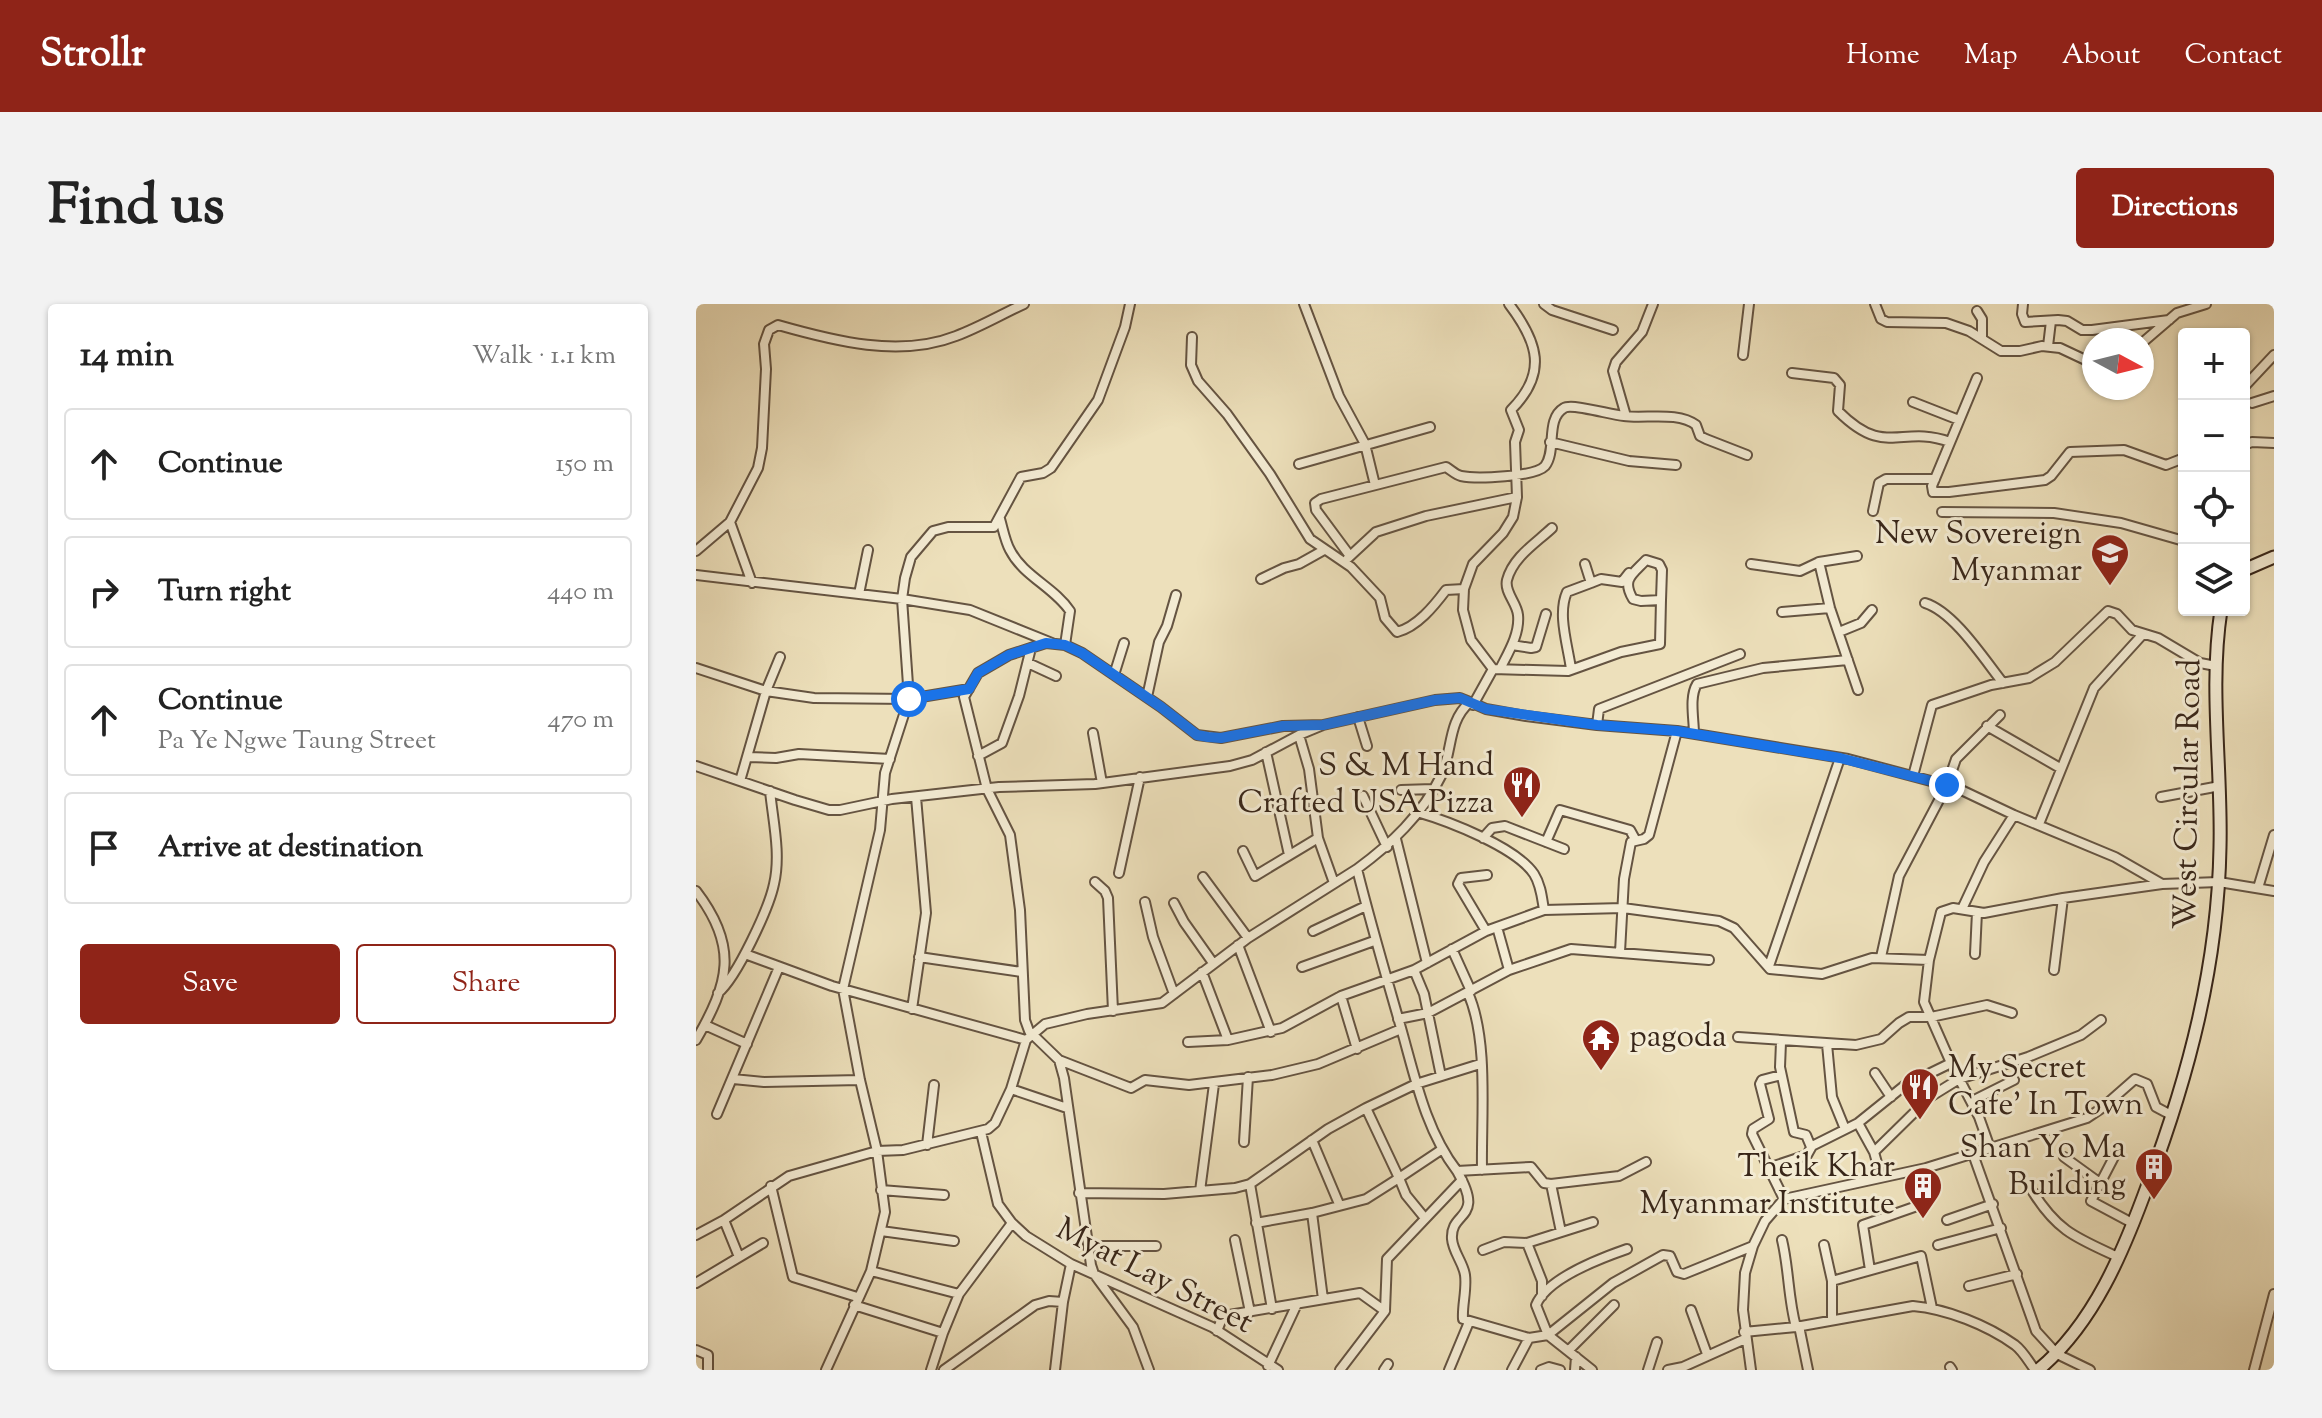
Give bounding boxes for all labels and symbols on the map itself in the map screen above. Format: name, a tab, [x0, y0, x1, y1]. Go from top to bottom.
north arrow	[2082, 328, 2154, 400]
place label: New Sovereign Myanmar	[1875, 512, 2082, 595]
school or university icon: New Sovereign Myanmar	[2089, 532, 2131, 587]
street label: West Circular Road	[2164, 658, 2214, 930]
route start	[891, 681, 927, 717]
place label: S & M Hand Crafted USA Pizza	[1237, 744, 1494, 827]
restaurant icon: S & M Hand Crafted USA Pizza	[1501, 764, 1543, 819]
route end	[1929, 767, 1965, 803]
place label: pagoda	[1629, 1015, 1727, 1061]
temple icon: pagoda	[1580, 1017, 1622, 1072]
place label: My Secret Cafe' In Town	[1948, 1046, 2144, 1129]
restaurant icon: My Secret Cafe' In Town	[1899, 1066, 1941, 1121]
place label: Shan Yo Ma Building	[1960, 1126, 2126, 1209]
place label: Theik Khar Myanmar Institute	[1640, 1145, 1895, 1228]
building icon: Shan Yo Ma Building	[2133, 1146, 2175, 1201]
building icon: Theik Khar Myanmar Institute	[1902, 1165, 1944, 1220]
street label: Myat Lay Street	[1047, 1207, 1261, 1347]

